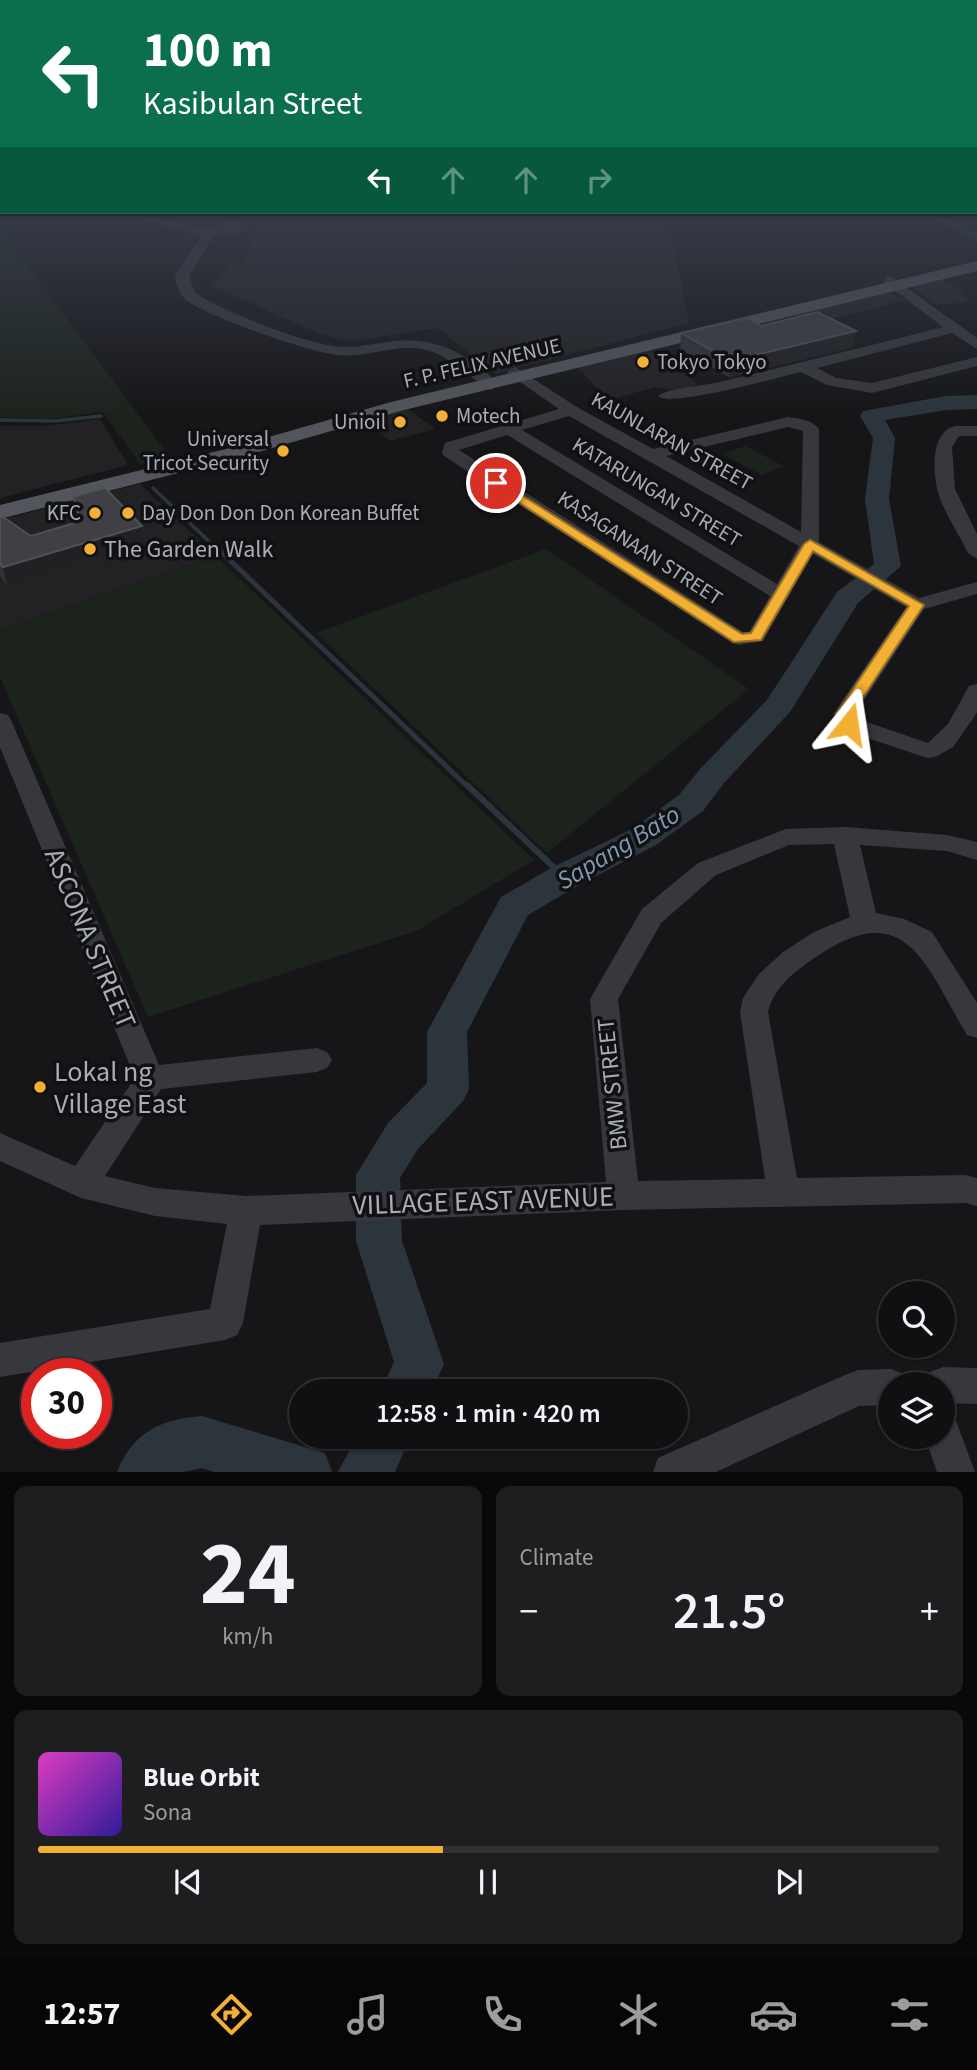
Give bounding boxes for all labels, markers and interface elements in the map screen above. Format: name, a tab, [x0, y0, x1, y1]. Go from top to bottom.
text: 100 m	[143, 16, 272, 86]
icon: left	[28, 28, 119, 119]
text: Kasibulan Street	[143, 81, 362, 127]
icon: left	[361, 161, 399, 199]
icon: ahead	[434, 161, 472, 199]
icon: ahead	[507, 161, 545, 199]
icon: right	[580, 161, 618, 199]
street label: F. P. FELIX AVENUE	[400, 330, 564, 396]
place label: Tokyo Tokyo	[657, 347, 767, 377]
marker: Tokyo Tokyo	[635, 354, 651, 370]
street label: KAUNLARAN STREET	[586, 384, 758, 498]
place label: Motech	[456, 401, 521, 431]
place label: Unioil	[334, 407, 386, 437]
marker: Motech	[434, 408, 450, 424]
marker: Unioil	[392, 414, 408, 430]
place label: Universal Tricot Security	[143, 424, 269, 478]
street label: KATARUNGAN STREET	[567, 430, 747, 554]
marker: Universal Tricot Security	[275, 443, 291, 459]
pin	[466, 453, 526, 513]
icon: arrive	[477, 464, 515, 502]
street label: KASAGANAAN STREET	[552, 483, 728, 613]
place label: KFC	[47, 498, 81, 528]
place label: Day Don Don Don Korean Buffet	[142, 498, 419, 528]
marker: KFC	[87, 505, 103, 521]
marker: Day Don Don Don Korean Buffet	[120, 505, 136, 521]
place label: The Garden Walk	[104, 532, 273, 567]
marker: The Garden Walk	[82, 541, 98, 557]
position arrow	[812, 687, 886, 761]
water label: Sapang Bato	[550, 796, 687, 899]
street label: ASCONA STREET	[34, 842, 146, 1035]
street label: BMW STREET	[588, 1016, 637, 1152]
place label: Lokal ng Village East	[54, 1052, 187, 1124]
marker: Lokal ng Village East	[32, 1079, 48, 1095]
street label: VILLAGE EAST AVENUE	[352, 1176, 614, 1226]
map controls	[878, 1281, 955, 1449]
button: search	[878, 1281, 955, 1358]
speed limit sign: 30	[21, 1358, 112, 1449]
button: layers	[878, 1372, 955, 1449]
text: 12:58 · 1 min · 420 m	[376, 1395, 601, 1432]
text: 24	[200, 1510, 296, 1639]
text: Climate	[520, 1541, 593, 1574]
text: 21.5°	[673, 1575, 785, 1649]
text: −	[520, 1585, 538, 1639]
text: +	[920, 1585, 939, 1639]
text: km/h	[222, 1620, 273, 1653]
text: Blue Orbit	[143, 1759, 260, 1796]
text: Sona	[143, 1796, 192, 1829]
icon: previous	[169, 1863, 207, 1901]
icon: pause	[469, 1863, 507, 1901]
icon: next	[770, 1863, 808, 1901]
icon: directions	[207, 1990, 256, 2039]
icon: music	[343, 1990, 392, 2039]
icon: phone	[478, 1990, 527, 2039]
icon: climate	[614, 1990, 663, 2039]
icon: car	[749, 1990, 798, 2039]
icon: filters	[885, 1990, 934, 2039]
text: 12:57	[43, 1991, 120, 2037]

